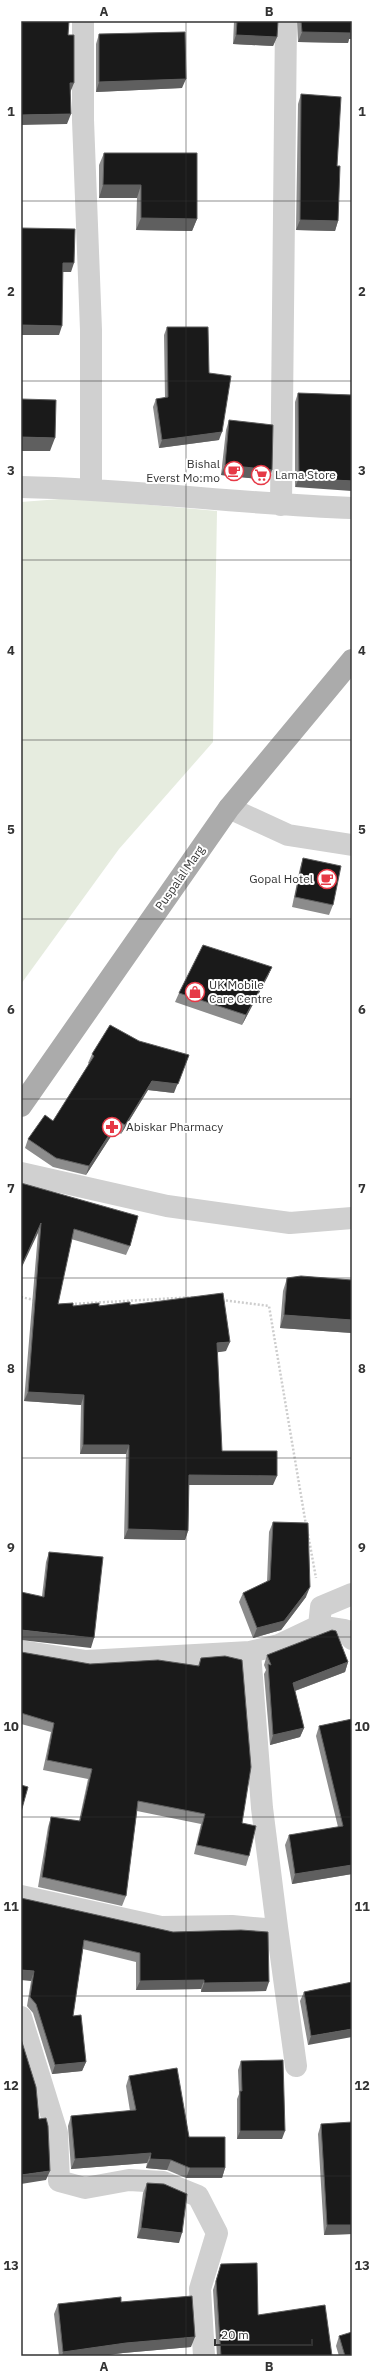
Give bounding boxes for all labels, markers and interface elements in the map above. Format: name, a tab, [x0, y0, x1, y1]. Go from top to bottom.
text: A	[100, 3, 109, 20]
text: B	[265, 3, 274, 20]
text: 1	[7, 103, 15, 120]
text: 1	[358, 103, 366, 120]
text: 2	[7, 283, 15, 300]
text: 2	[358, 283, 366, 300]
place label: Bishal Everst Mo:mo	[146, 456, 220, 485]
cafe icon: Bishal Everst Mo:mo	[223, 460, 245, 482]
text: 3	[7, 462, 15, 479]
text: 3	[358, 462, 366, 479]
supermarket icon: Lama Store	[250, 464, 272, 486]
place label: Lama Store	[275, 467, 336, 482]
text: 4	[7, 642, 15, 659]
text: 4	[358, 642, 366, 659]
text: 5	[7, 821, 15, 838]
text: 5	[358, 821, 366, 838]
street label: Puspalal Marg	[152, 842, 208, 913]
cafe icon: Gopal Hotel	[316, 868, 338, 890]
place label: Gopal Hotel	[249, 871, 313, 886]
place label: UK Mobile Care Centre	[209, 977, 273, 1006]
shop icon: UK Mobile Care Centre	[184, 981, 206, 1003]
text: 6	[7, 1001, 15, 1018]
text: 6	[358, 1001, 366, 1018]
pharmacy icon: Abiskar Pharmacy	[101, 1116, 123, 1138]
place label: Abiskar Pharmacy	[126, 1119, 223, 1134]
text: 7	[7, 1180, 15, 1197]
text: 7	[358, 1180, 366, 1197]
text: 8	[7, 1360, 15, 1377]
text: 8	[358, 1360, 366, 1377]
text: 9	[7, 1539, 15, 1556]
text: 9	[358, 1539, 366, 1556]
text: 10	[3, 1718, 19, 1735]
text: 10	[354, 1718, 370, 1735]
text: 11	[3, 1898, 19, 1915]
text: 11	[354, 1898, 370, 1915]
text: 12	[3, 2077, 19, 2094]
text: 12	[354, 2077, 370, 2094]
text: 13	[3, 2257, 19, 2274]
text: 13	[354, 2257, 370, 2274]
scale bar	[215, 2321, 312, 2347]
text: 20 m	[221, 2327, 249, 2342]
text: A	[100, 2358, 109, 2375]
text: B	[265, 2358, 274, 2375]

